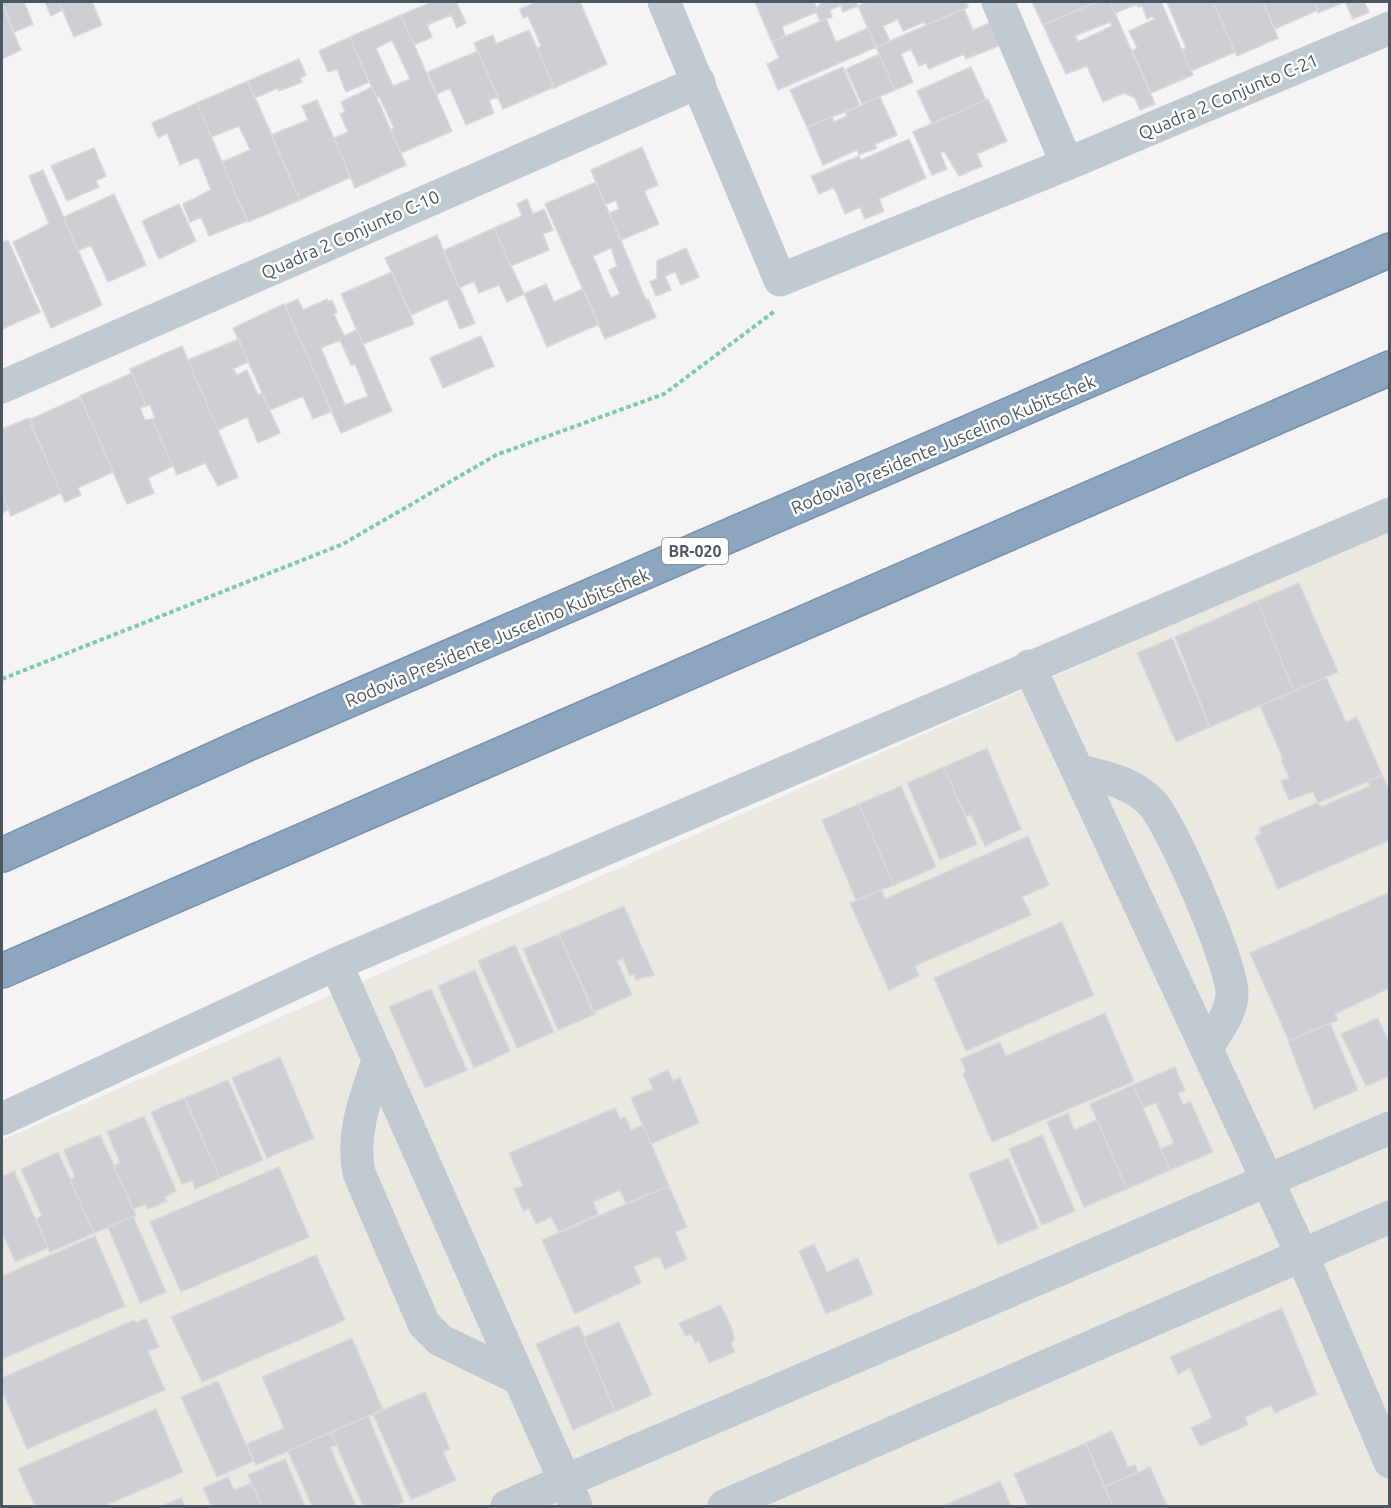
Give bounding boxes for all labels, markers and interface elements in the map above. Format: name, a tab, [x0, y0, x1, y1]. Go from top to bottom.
street label: Quadra 2 Conjunto C-21	[1135, 49, 1321, 144]
street label: Quadra 2 Conjunto C-10	[258, 186, 443, 283]
street label: Rodovia Presidente Juscelino Kubitschek	[788, 371, 1098, 517]
road number: BR-020	[662, 538, 728, 564]
street label: Rodovia Presidente Juscelino Kubitschek	[342, 564, 652, 710]

